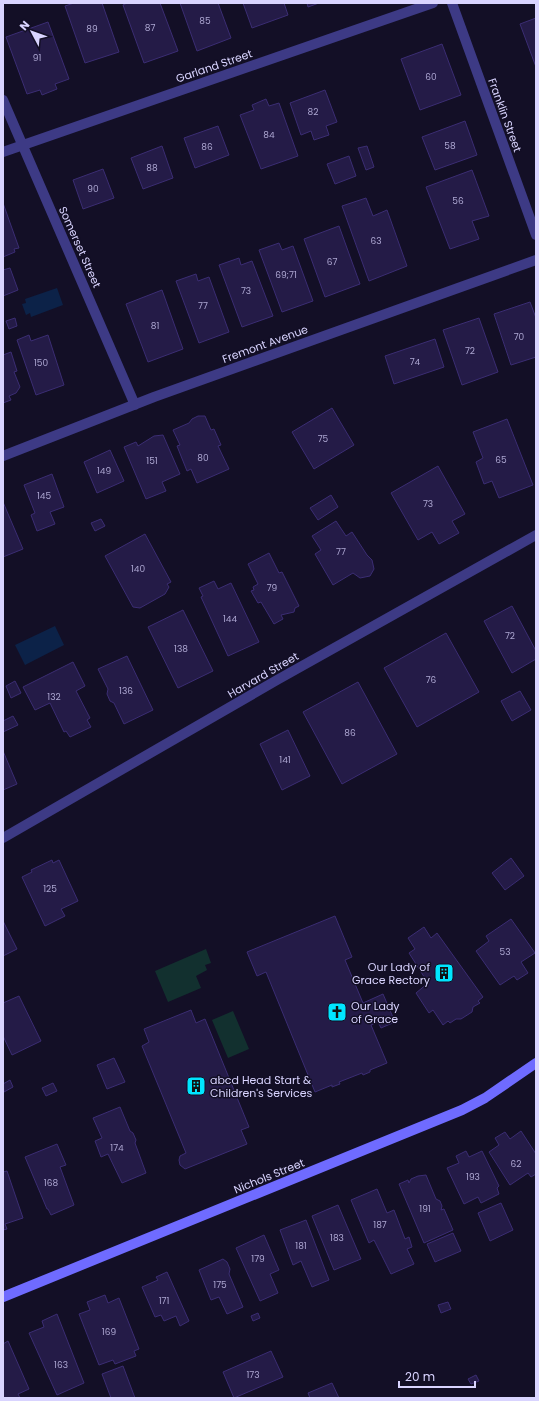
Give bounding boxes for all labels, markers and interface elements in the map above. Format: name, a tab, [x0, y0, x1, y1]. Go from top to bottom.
north arrow	[12, 12, 52, 52]
house number: 85	[199, 15, 211, 27]
text: N	[16, 17, 33, 34]
house number: 87	[145, 22, 155, 34]
house number: 89	[86, 23, 98, 35]
street label: Garland Street	[174, 45, 254, 87]
house number: 91	[33, 52, 41, 64]
house number: 60	[425, 71, 437, 83]
street label: Franklin Street	[484, 76, 526, 154]
house number: 82	[308, 106, 318, 118]
house number: 84	[263, 129, 275, 141]
house number: 58	[444, 140, 456, 152]
house number: 86	[201, 141, 213, 153]
house number: 88	[146, 162, 158, 174]
house number: 90	[87, 183, 99, 195]
house number: 56	[452, 195, 464, 207]
street label: Somerset Street	[55, 204, 105, 290]
house number: 63	[370, 235, 382, 247]
house number: 67	[327, 256, 337, 268]
house number: 69;71	[275, 269, 297, 281]
house number: 73	[241, 285, 251, 297]
house number: 77	[198, 300, 208, 312]
house number: 81	[151, 320, 159, 332]
street label: Fremont Avenue	[220, 321, 310, 367]
house number: 70	[514, 331, 525, 343]
house number: 72	[465, 345, 475, 357]
house number: 74	[410, 356, 421, 368]
house number: 150	[34, 357, 48, 369]
house number: 75	[318, 433, 329, 445]
house number: 80	[197, 452, 209, 464]
house number: 65	[495, 454, 507, 466]
house number: 151	[146, 455, 158, 467]
house number: 149	[97, 465, 111, 477]
house number: 145	[37, 490, 51, 502]
house number: 73	[423, 498, 433, 510]
house number: 77	[336, 546, 346, 558]
house number: 140	[131, 563, 145, 575]
house number: 79	[267, 582, 278, 594]
house number: 144	[223, 613, 237, 625]
house number: 72	[505, 630, 515, 642]
house number: 138	[174, 643, 188, 655]
street label: Harvard Street	[225, 648, 301, 702]
house number: 76	[426, 674, 437, 686]
house number: 136	[119, 685, 133, 697]
house number: 132	[47, 691, 61, 703]
house number: 86	[344, 727, 356, 739]
house number: 141	[279, 754, 291, 766]
house number: 125	[43, 883, 57, 895]
house number: 53	[500, 946, 510, 958]
place label: Our Lady of Grace Rectory	[352, 959, 431, 988]
building icon: Our Lady of Grace Rectory	[433, 962, 455, 984]
place label: Our Lady of Grace	[351, 998, 400, 1027]
church icon: Our Lady of Grace	[326, 1001, 348, 1023]
place label: abcd Head Start & Children's Services	[210, 1072, 313, 1101]
building icon: abcd Head Start & Children's Services	[185, 1075, 207, 1097]
house number: 174	[110, 1142, 124, 1154]
street label: Nichols Street	[231, 1155, 307, 1197]
house number: 62	[511, 1158, 521, 1170]
house number: 193	[466, 1171, 480, 1183]
house number: 168	[44, 1177, 58, 1189]
house number: 191	[419, 1203, 431, 1215]
house number: 187	[373, 1219, 387, 1231]
house number: 183	[330, 1232, 344, 1244]
house number: 181	[295, 1240, 307, 1252]
house number: 179	[251, 1253, 265, 1265]
house number: 175	[213, 1279, 227, 1291]
house number: 171	[159, 1295, 169, 1307]
house number: 169	[102, 1326, 116, 1338]
house number: 163	[54, 1359, 68, 1371]
scale bar	[399, 1363, 475, 1389]
text: 20 m	[405, 1368, 435, 1385]
house number: 173	[246, 1369, 260, 1381]

